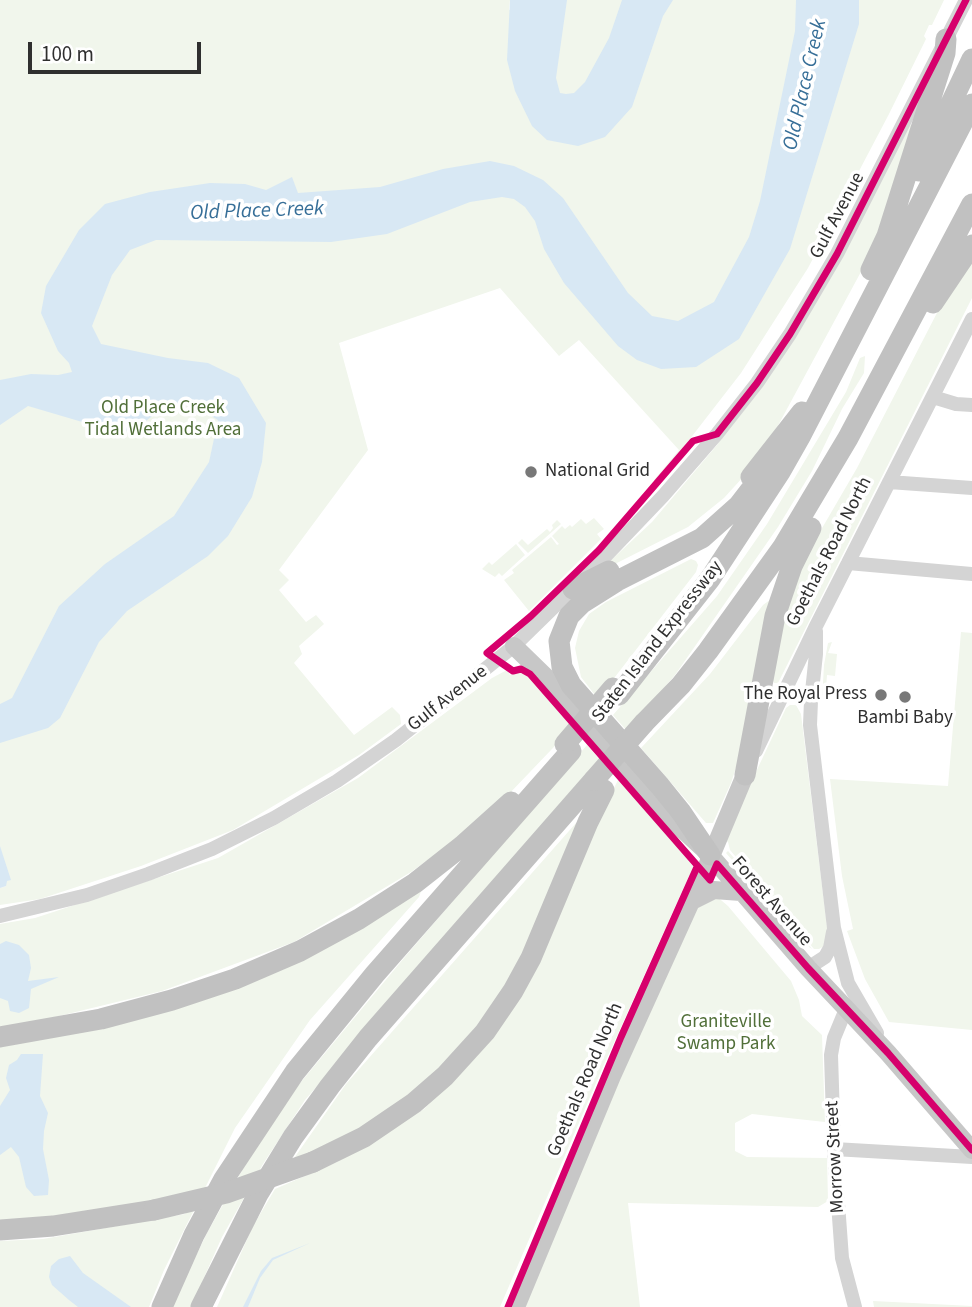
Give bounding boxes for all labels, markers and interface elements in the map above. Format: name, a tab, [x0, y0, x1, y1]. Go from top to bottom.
water label: Old Place Creek	[779, 17, 833, 153]
scale bar	[32, 28, 205, 72]
text: 100 m	[41, 39, 94, 69]
street label: Gulf Avenue	[806, 169, 870, 263]
water label: Old Place Creek	[190, 197, 324, 227]
park label: Old Place Creek Tidal Wetlands Area	[85, 398, 241, 442]
place label: National Grid	[545, 461, 650, 483]
marker: National Grid	[523, 464, 539, 480]
street label: Goethals Road North	[782, 473, 878, 631]
street label: Staten Island Expressway	[588, 557, 728, 727]
street label: Gulf Avenue	[404, 661, 492, 737]
place label: The Royal Press	[743, 684, 867, 706]
marker: The Royal Press	[873, 687, 889, 703]
marker: Bambi Baby	[897, 689, 913, 705]
place label: Bambi Baby	[857, 708, 953, 730]
street label: Forest Avenue	[726, 852, 816, 952]
street label: Goethals Road North	[543, 1000, 629, 1160]
park label: Graniteville Swamp Park	[677, 1012, 775, 1056]
street label: Morrow Street	[822, 1100, 850, 1214]

